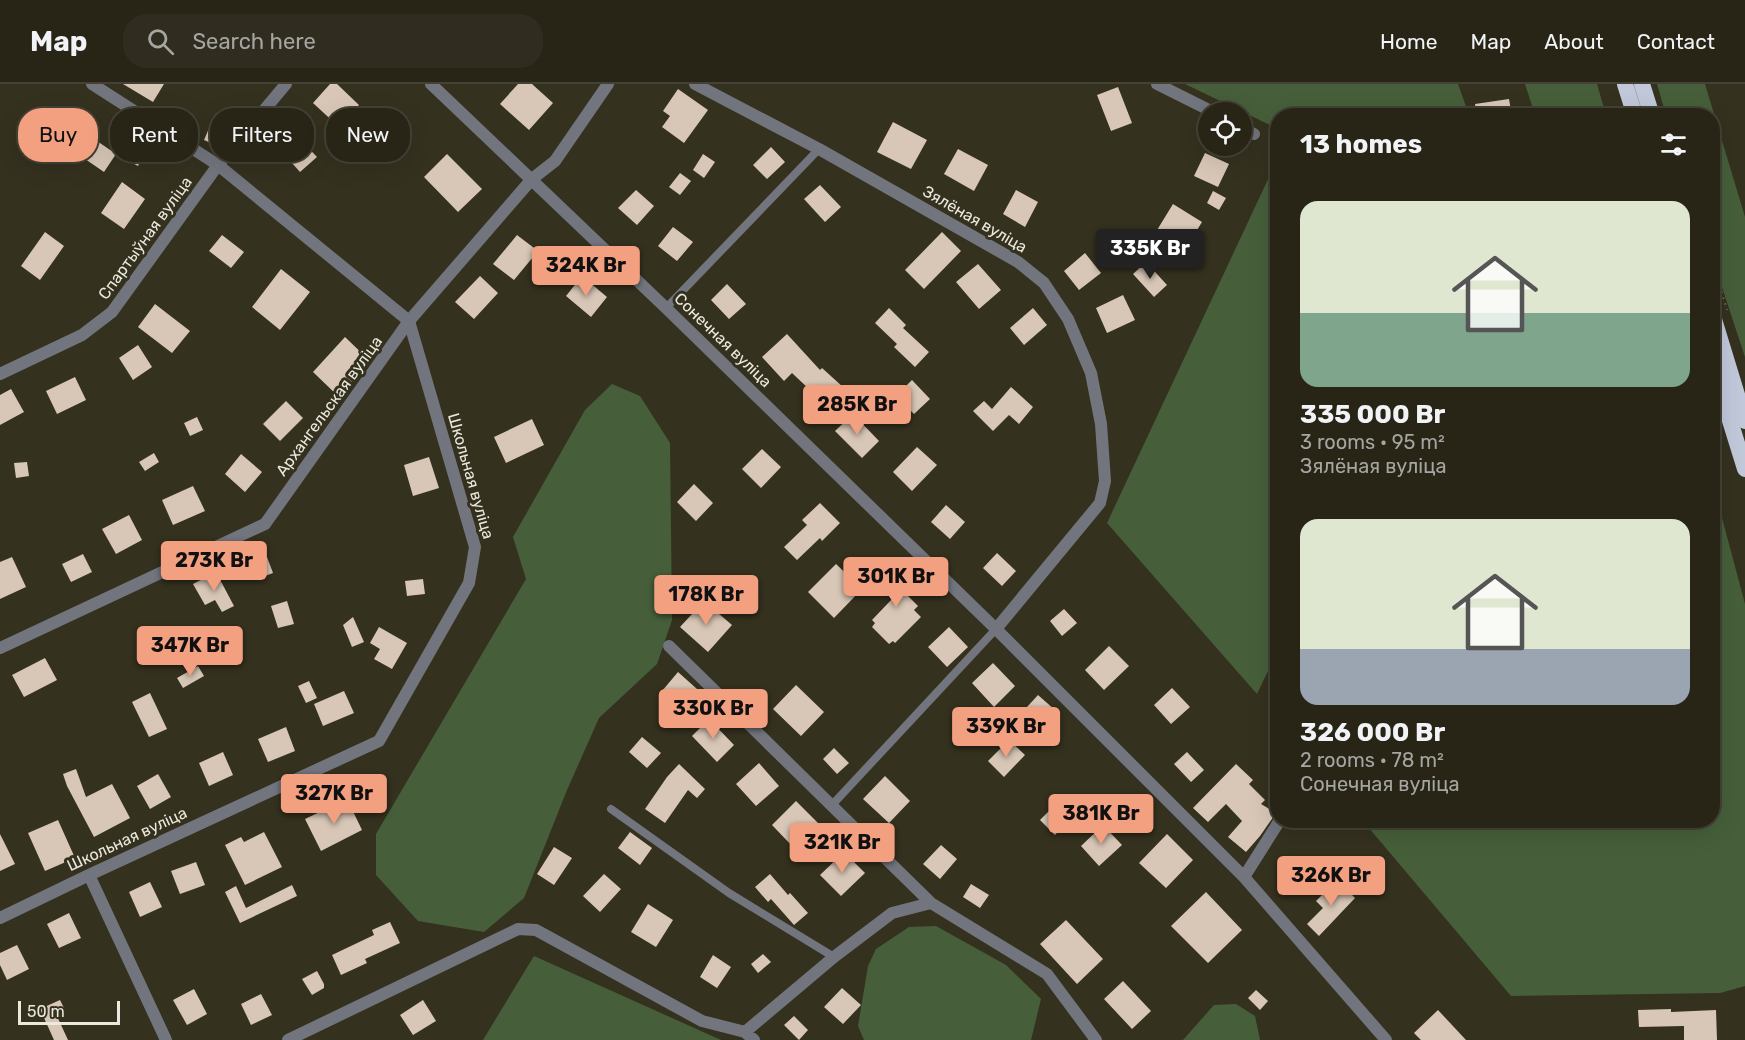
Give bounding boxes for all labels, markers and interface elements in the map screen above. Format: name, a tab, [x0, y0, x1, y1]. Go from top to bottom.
search box	[123, 14, 543, 68]
text: Map	[30, 25, 87, 58]
icon: search	[144, 25, 177, 58]
text: Search here	[192, 28, 316, 55]
text: Home	[1380, 29, 1437, 54]
text: Map	[1470, 29, 1511, 54]
text: About	[1544, 29, 1604, 54]
text: Contact	[1637, 29, 1715, 54]
map controls	[1198, 102, 1252, 156]
button: locate	[1198, 102, 1252, 156]
chip: Buy	[18, 108, 98, 162]
chip: Rent	[110, 108, 198, 162]
chip: Filters	[210, 108, 314, 162]
chip: New	[326, 108, 410, 162]
icon: filters	[1657, 128, 1690, 161]
text: 13 homes	[1300, 129, 1422, 160]
street label: Спартыўная вуліца	[94, 173, 196, 303]
street label: Зялёная вуліца	[919, 181, 1031, 257]
pin: 335K Br	[1095, 229, 1205, 280]
text: 335K Br	[1110, 236, 1190, 260]
icon: home	[1441, 240, 1549, 348]
pin: 324K Br	[531, 246, 641, 297]
text: 324K Br	[546, 253, 626, 277]
street label: Сонечная вуліца	[670, 289, 776, 391]
street label: Архангельская вуліца	[272, 332, 386, 480]
pin: 285K Br	[802, 385, 912, 436]
text: 285K Br	[817, 392, 897, 416]
text: 335 000 Br	[1300, 399, 1445, 430]
street label: Школьная вуліца	[444, 411, 498, 541]
text: 3 rooms · 95 m²	[1300, 430, 1445, 454]
text: Зялёная вуліца	[1300, 454, 1447, 478]
pin: 273K Br	[159, 541, 269, 592]
text: 273K Br	[175, 548, 253, 572]
pin: 301K Br	[841, 557, 951, 608]
icon: home	[1441, 558, 1549, 666]
text: 301K Br	[857, 564, 935, 588]
pin: 178K Br	[651, 575, 761, 626]
text: 178K Br	[668, 582, 744, 606]
pin: 347K Br	[135, 626, 245, 677]
text: 347K Br	[151, 633, 229, 657]
pin: 330K Br	[658, 689, 768, 740]
text: 330K Br	[673, 696, 753, 720]
pin: 339K Br	[951, 707, 1061, 758]
text: 339K Br	[966, 714, 1046, 738]
text: 326 000 Br	[1300, 717, 1445, 748]
text: 2 rooms · 78 m²	[1300, 748, 1444, 772]
text: Сонечная вуліца	[1300, 772, 1460, 796]
pin: 327K Br	[279, 774, 389, 825]
text: 327K Br	[295, 781, 373, 805]
pin: 381K Br	[1046, 794, 1156, 845]
text: 381K Br	[1062, 801, 1140, 825]
street label: Школьная вуліца	[64, 803, 190, 875]
pin: 321K Br	[787, 823, 897, 874]
text: 321K Br	[804, 830, 880, 854]
pin: 326K Br	[1276, 856, 1386, 907]
text: 326K Br	[1291, 863, 1371, 887]
scale bar	[18, 998, 120, 1026]
text: 50 m	[27, 1002, 65, 1021]

